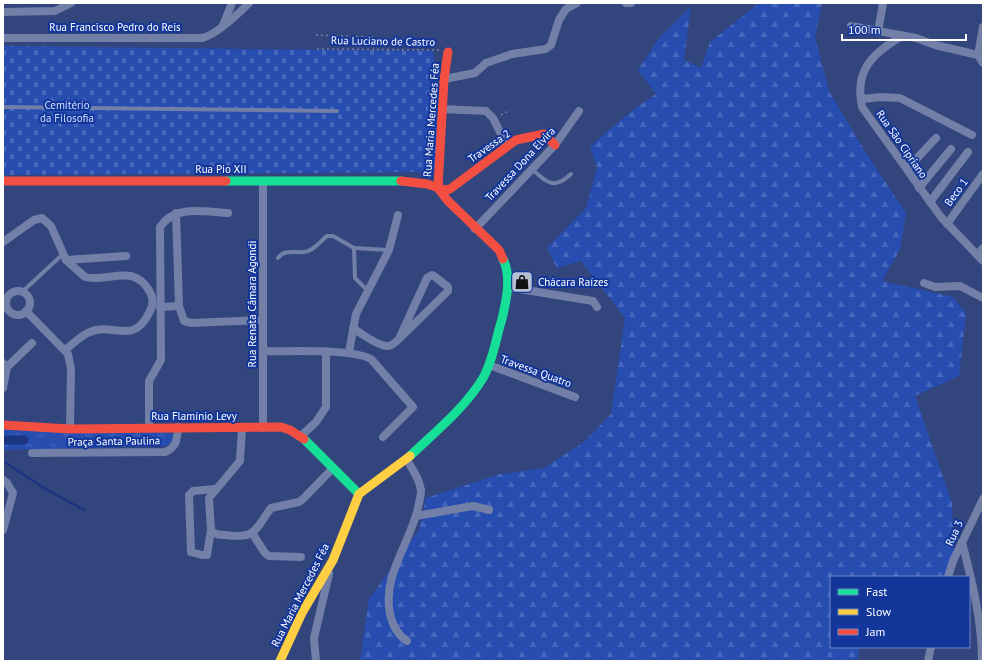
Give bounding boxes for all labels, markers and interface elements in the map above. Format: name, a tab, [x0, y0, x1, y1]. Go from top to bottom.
scale bar	[842, 16, 966, 42]
street label: Rua Francisco Pedro do Reis	[49, 20, 181, 34]
text: 100 m	[848, 22, 881, 37]
street label: Rua Luciano de Castro	[331, 33, 435, 49]
street label: Rua Maria Mercedes Féa	[420, 63, 442, 177]
park label: Cemitério da Filosofia	[40, 98, 94, 125]
street label: Rua São Cipriano	[873, 107, 931, 181]
street label: Travessa Dona Elvira	[482, 124, 558, 204]
street label: Travessa 2	[465, 126, 513, 166]
street label: Rua Pio XII	[195, 162, 247, 176]
street label: Beco 1	[941, 175, 971, 209]
street label: Rua Renata Câmara Agondi	[245, 241, 259, 367]
shop icon: Chácara Raízes	[509, 269, 535, 295]
place label: Chácara Raízes	[538, 275, 608, 289]
street label: Travessa Quatro	[498, 352, 574, 390]
street label: Rua Flamínio Levy	[151, 409, 238, 423]
street label: Praça Santa Paulina	[68, 433, 160, 449]
street label: Rua 3	[942, 518, 966, 548]
street label: Rua Maria Mercedes Féa	[268, 541, 332, 649]
legend	[830, 576, 970, 648]
text: Fast	[866, 584, 887, 599]
text: Slow	[866, 604, 891, 619]
text: Jam	[865, 624, 885, 639]

